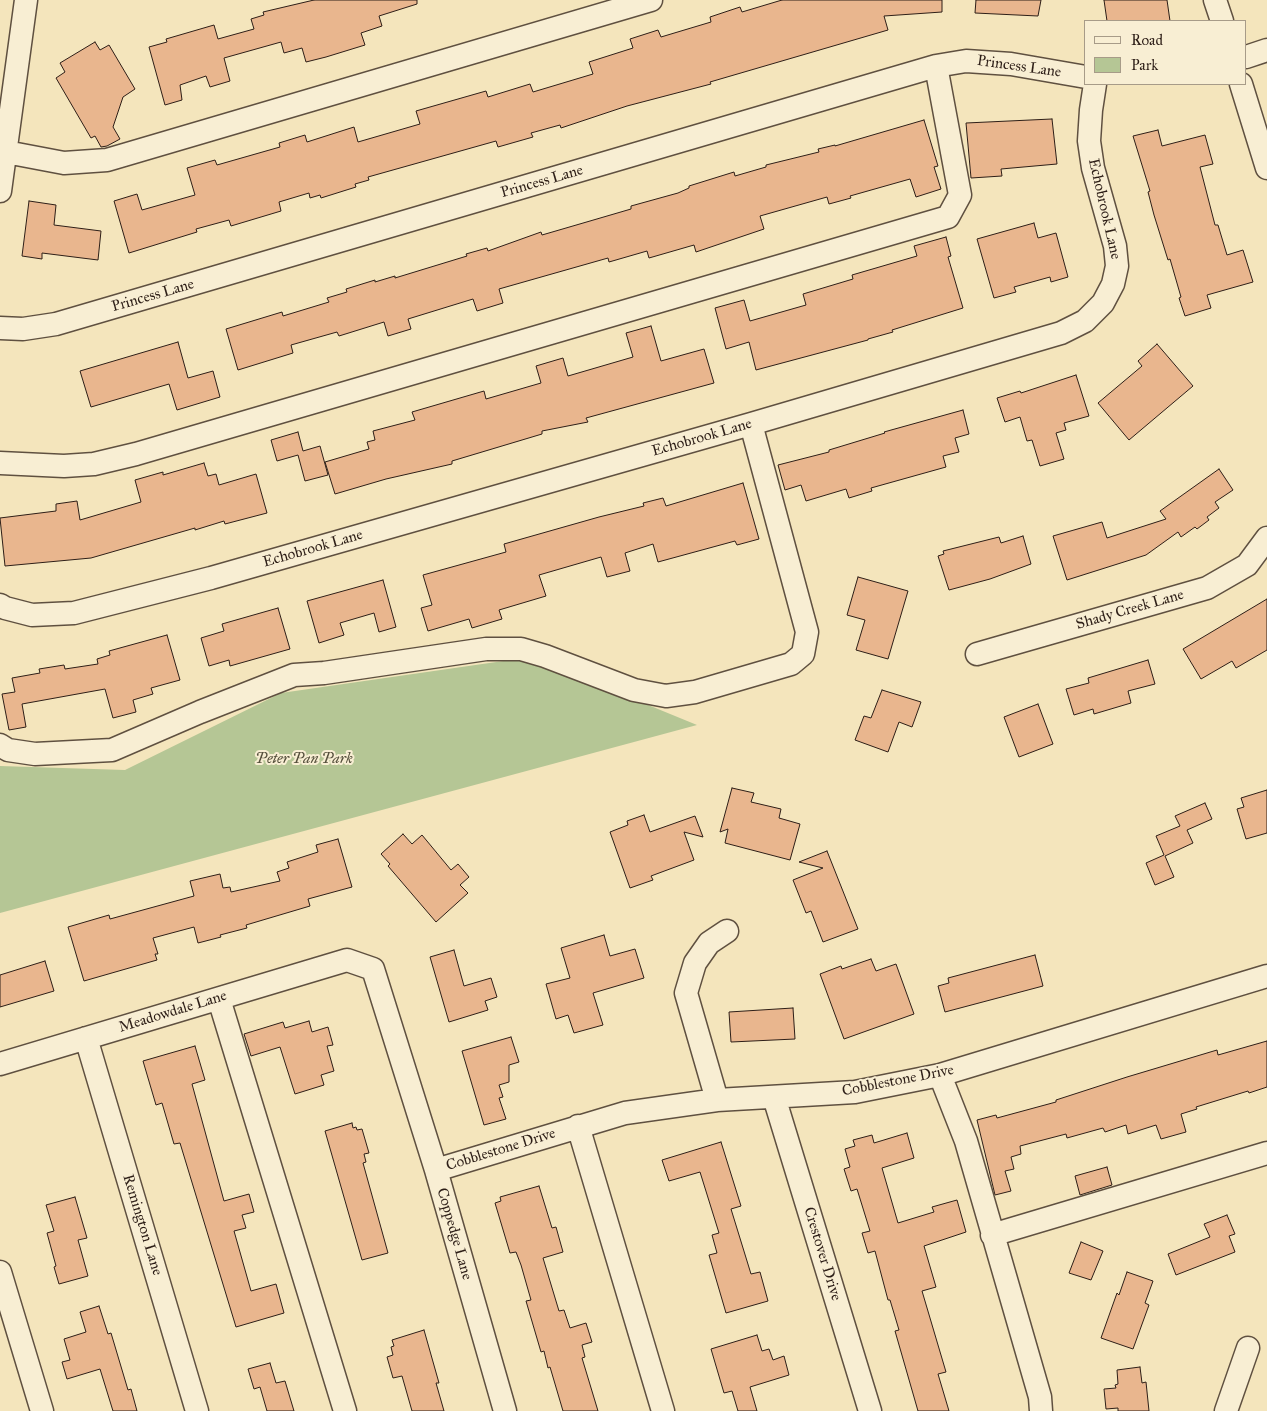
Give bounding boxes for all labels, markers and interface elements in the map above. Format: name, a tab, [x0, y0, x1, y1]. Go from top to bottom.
legend	[1084, 20, 1247, 85]
text: Road	[1131, 31, 1163, 49]
street label: Princess Lane	[976, 52, 1062, 82]
text: Park	[1131, 56, 1158, 74]
street label: Echobrook Lane	[1084, 157, 1124, 261]
street label: Princess Lane	[499, 162, 585, 202]
street label: Princess Lane	[110, 276, 196, 316]
street label: Echobrook Lane	[650, 415, 754, 461]
street label: Echobrook Lane	[261, 526, 365, 572]
street label: Shady Creek Lane	[1074, 586, 1186, 634]
park label: Peter Pan Park	[255, 750, 353, 768]
street label: Meadowdale Lane	[117, 987, 229, 1037]
street label: Cobblestone Drive	[841, 1061, 955, 1101]
street label: Cobblestone Drive	[444, 1125, 558, 1175]
street label: Remington Lane	[118, 1172, 166, 1278]
street label: Coppedge Lane	[432, 1186, 476, 1282]
street label: Crestover Drive	[799, 1205, 845, 1303]

